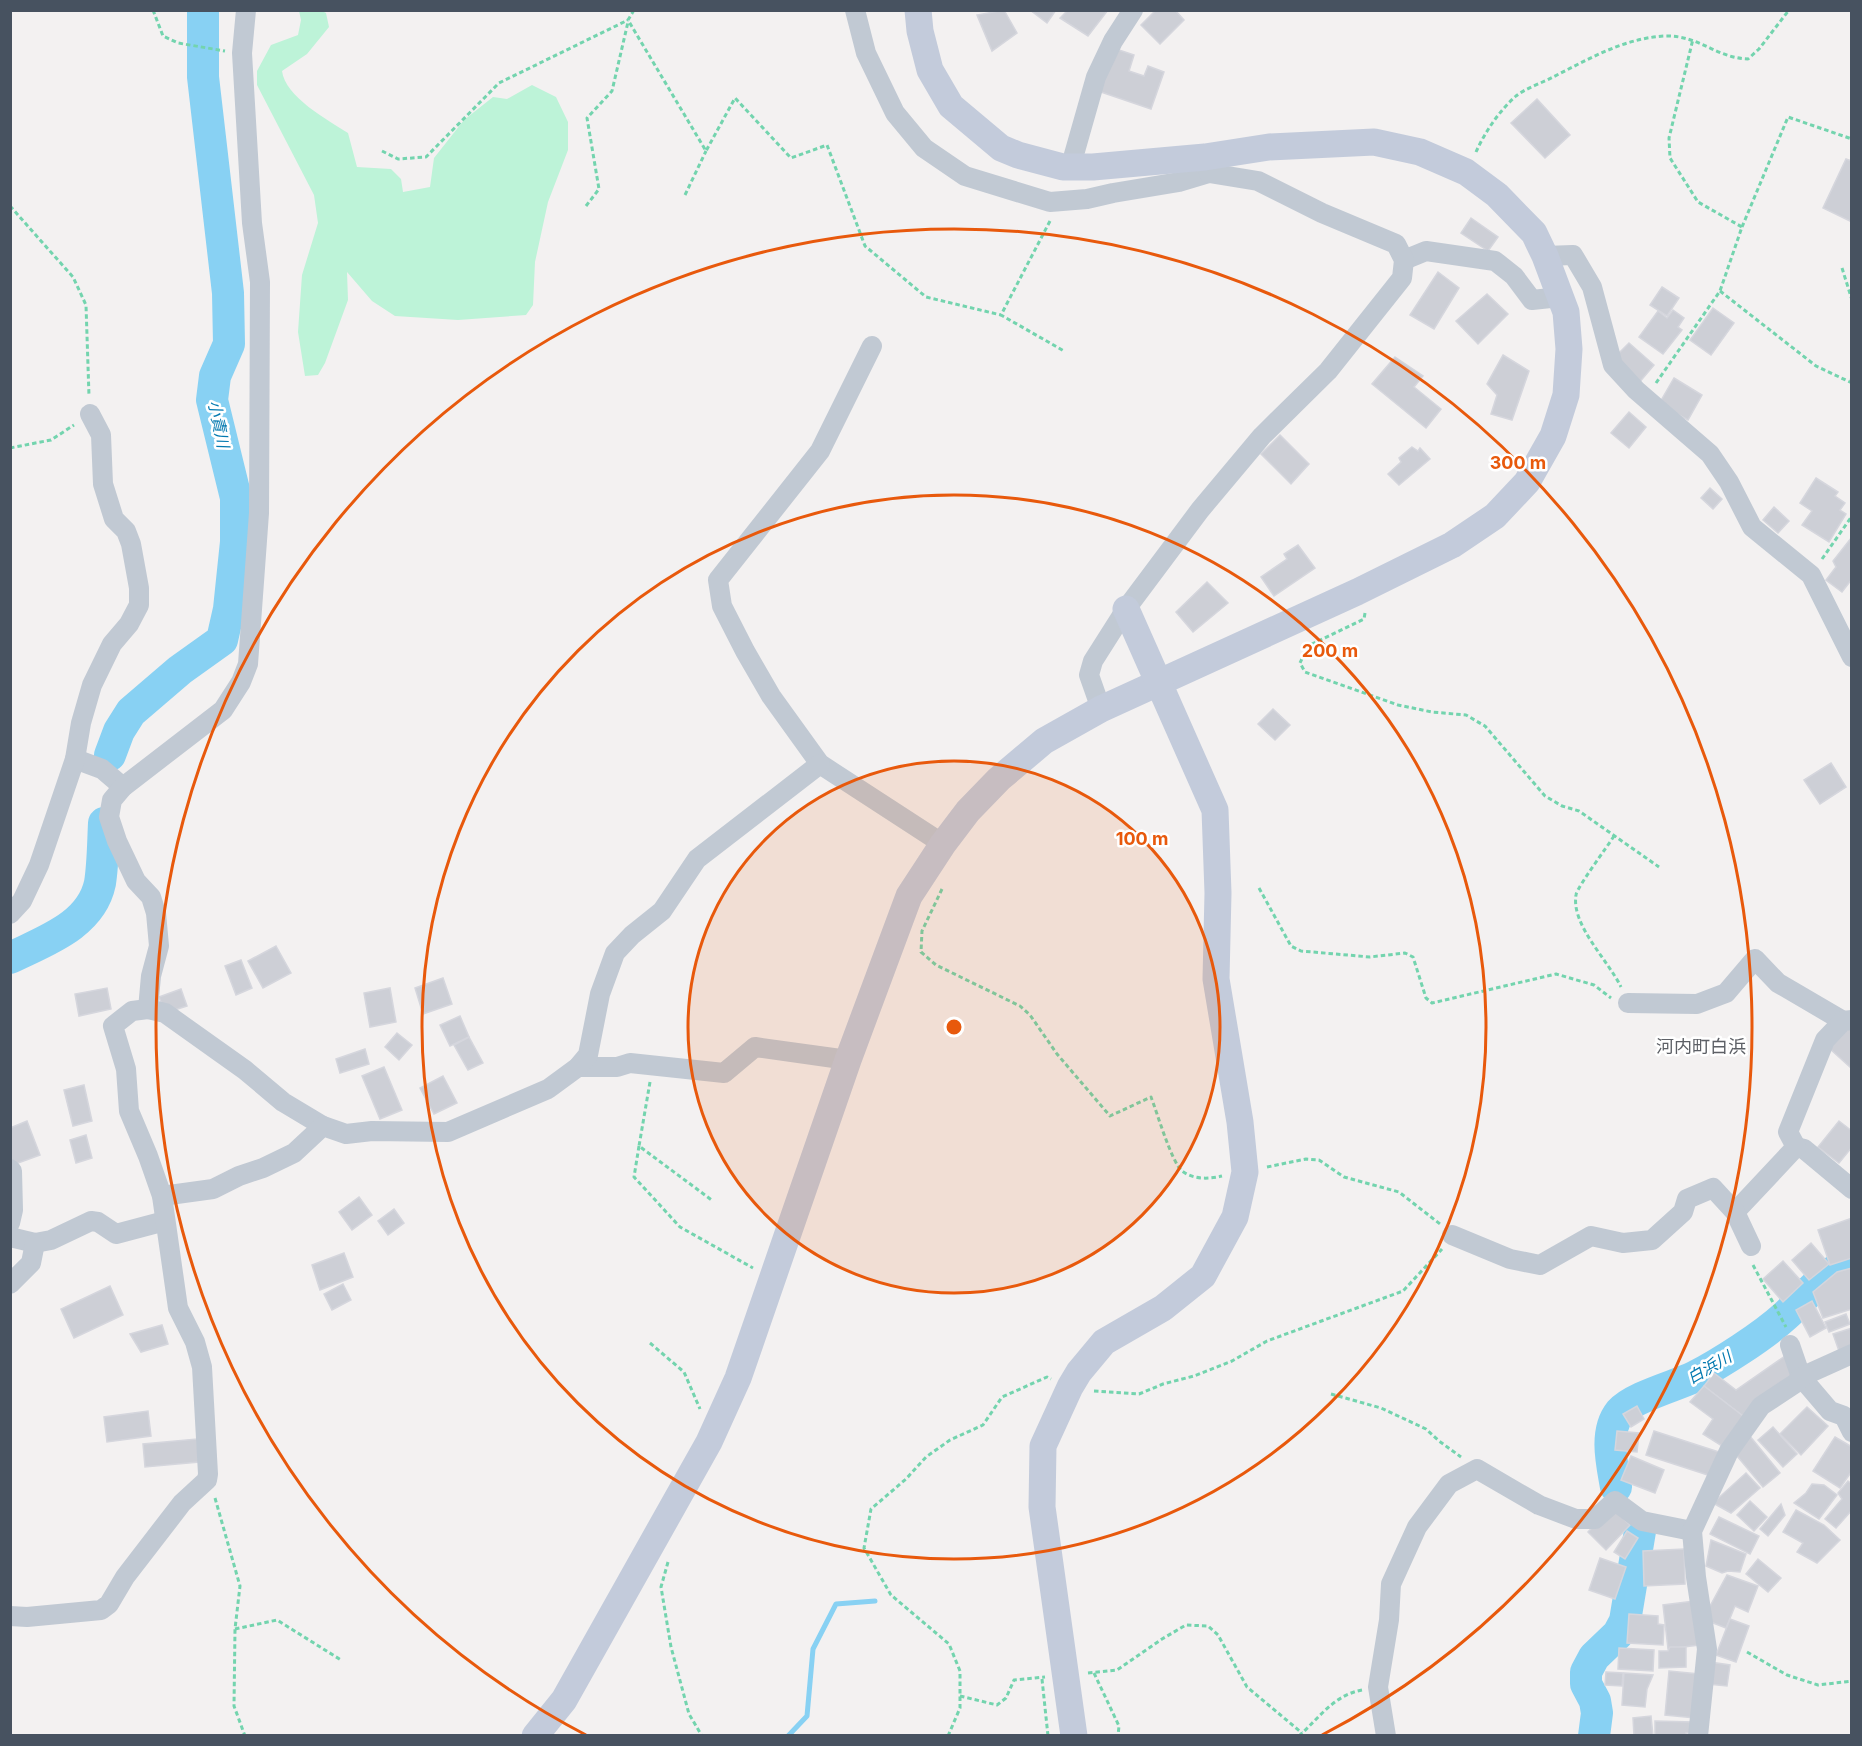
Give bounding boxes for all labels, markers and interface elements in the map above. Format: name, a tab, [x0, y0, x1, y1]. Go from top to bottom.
water label: 小責川	[204, 398, 234, 452]
text: 300 m	[1490, 452, 1546, 473]
text: 200 m	[1302, 640, 1358, 661]
text: 100 m	[1116, 828, 1168, 849]
centre of rings	[944, 1017, 964, 1037]
district label: 河内町白浜	[1656, 1036, 1746, 1057]
water label: 白浜川	[1683, 1345, 1737, 1388]

